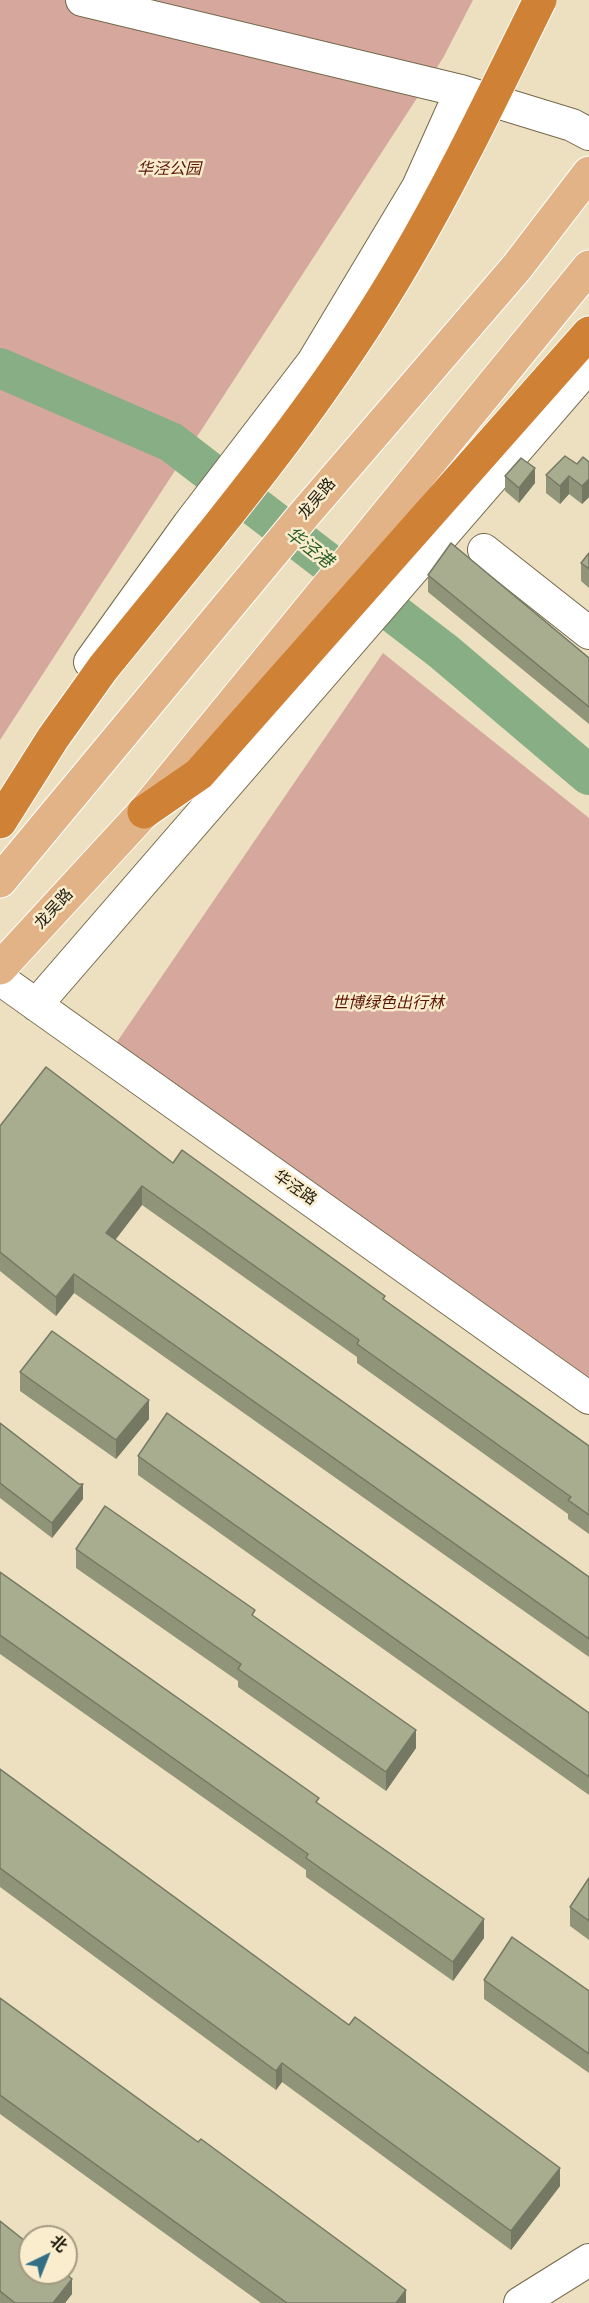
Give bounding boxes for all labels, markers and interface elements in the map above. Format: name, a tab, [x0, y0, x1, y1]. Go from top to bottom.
park label: 华泾公园	[137, 159, 201, 179]
street label: 龙吴路	[294, 474, 340, 524]
water label: 华泾港	[281, 523, 337, 573]
street label: 龙吴路	[31, 885, 77, 933]
park label: 世博绿色出行林	[332, 993, 444, 1013]
street label: 华泾路	[270, 1166, 320, 1210]
north arrow	[18, 2225, 78, 2285]
text: 北	[46, 2230, 72, 2257]

